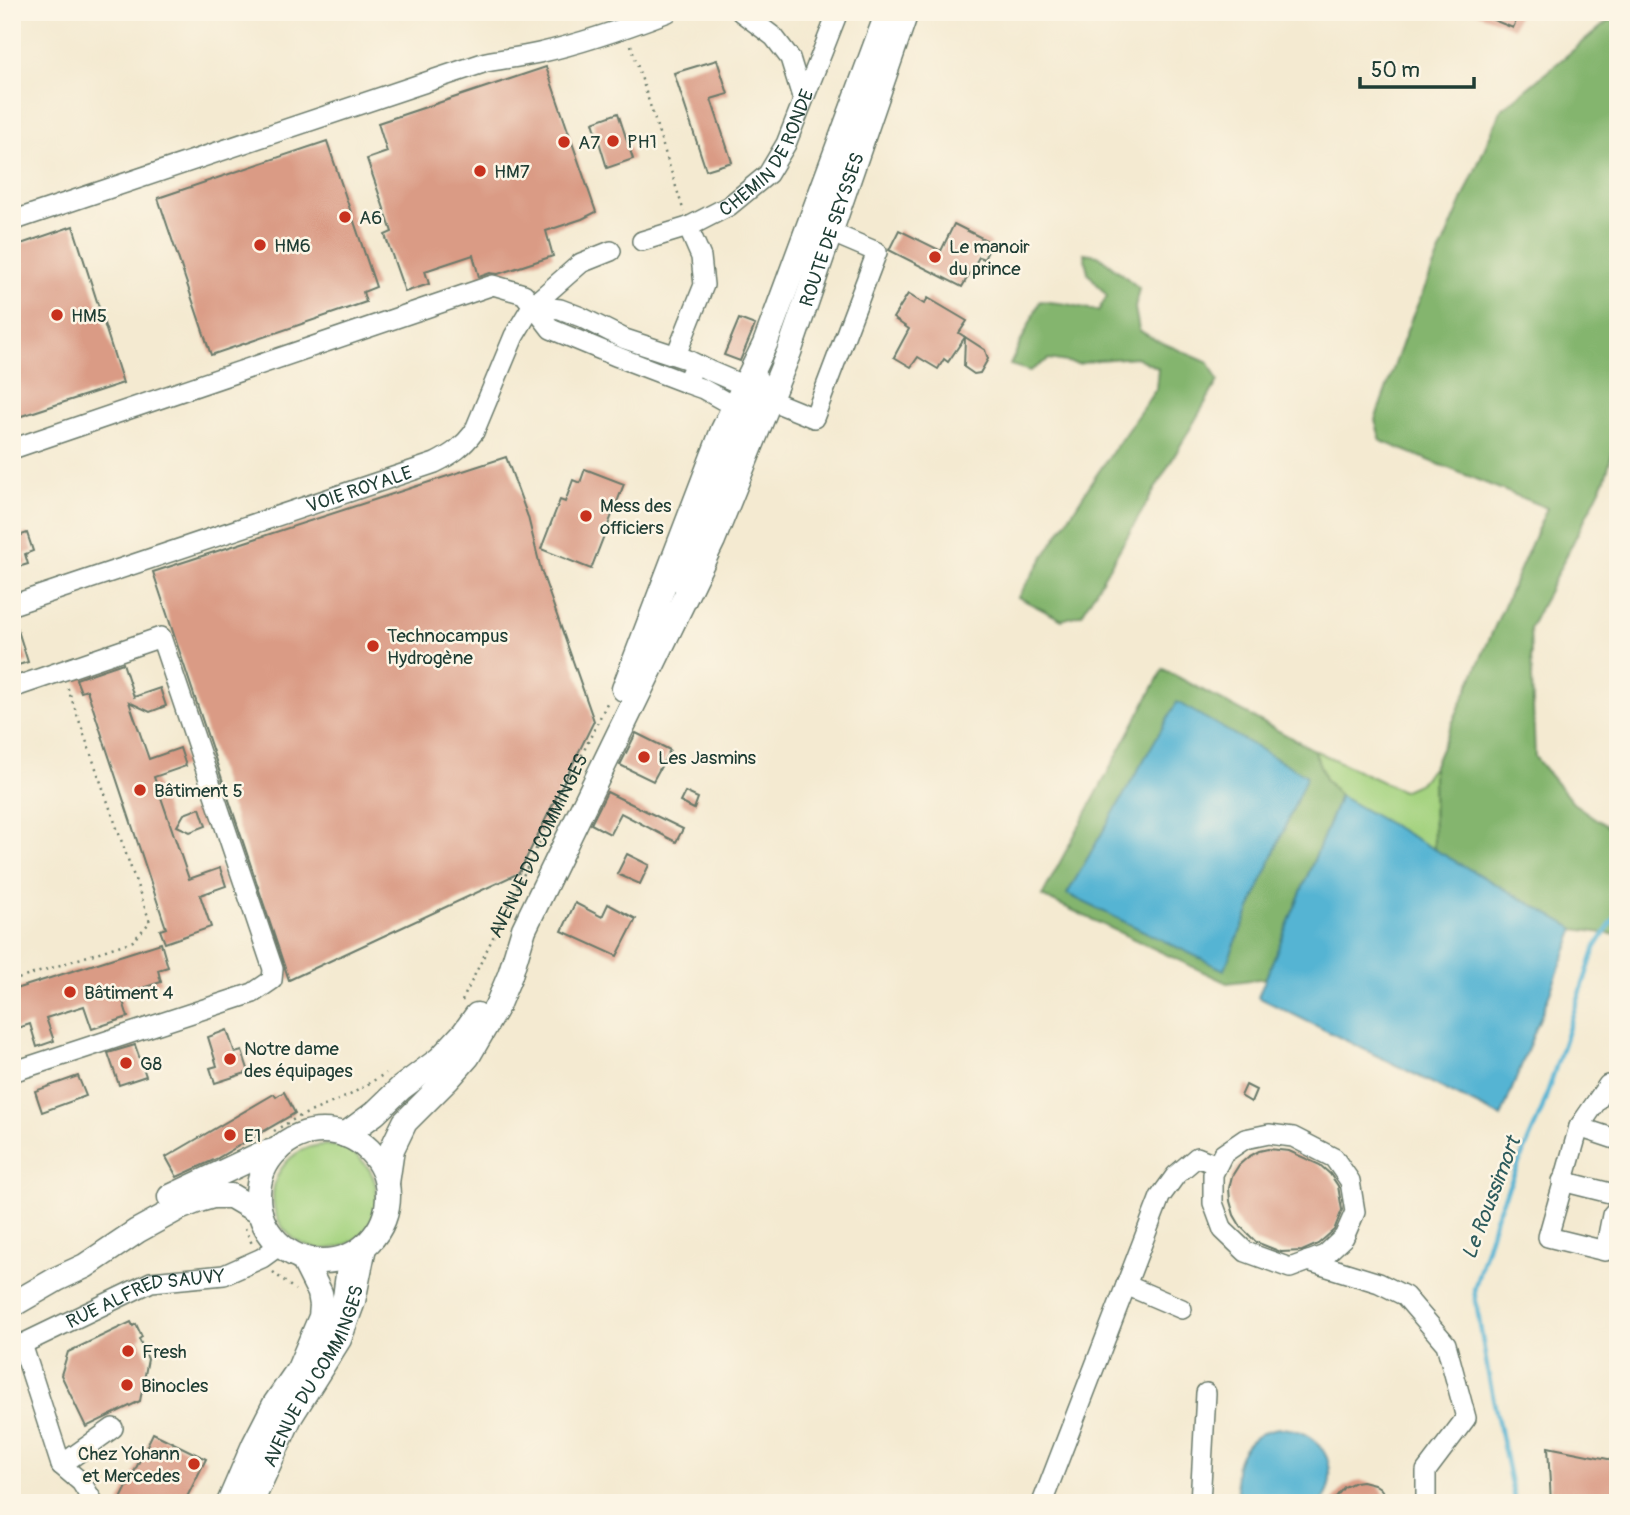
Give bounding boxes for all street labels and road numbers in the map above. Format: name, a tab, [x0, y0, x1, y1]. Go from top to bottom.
street label: CHEMIN DE RONDE	[715, 86, 819, 222]
street label: ROUTE DE SEYSSES	[795, 150, 870, 310]
street label: VOIE ROYALE	[303, 461, 415, 518]
street label: AVENUE DU COMMINGES	[484, 750, 594, 942]
street label: RUE ALFRED SAUVY	[63, 1264, 226, 1334]
street label: AVENUE DU COMMINGES	[258, 1283, 369, 1471]

